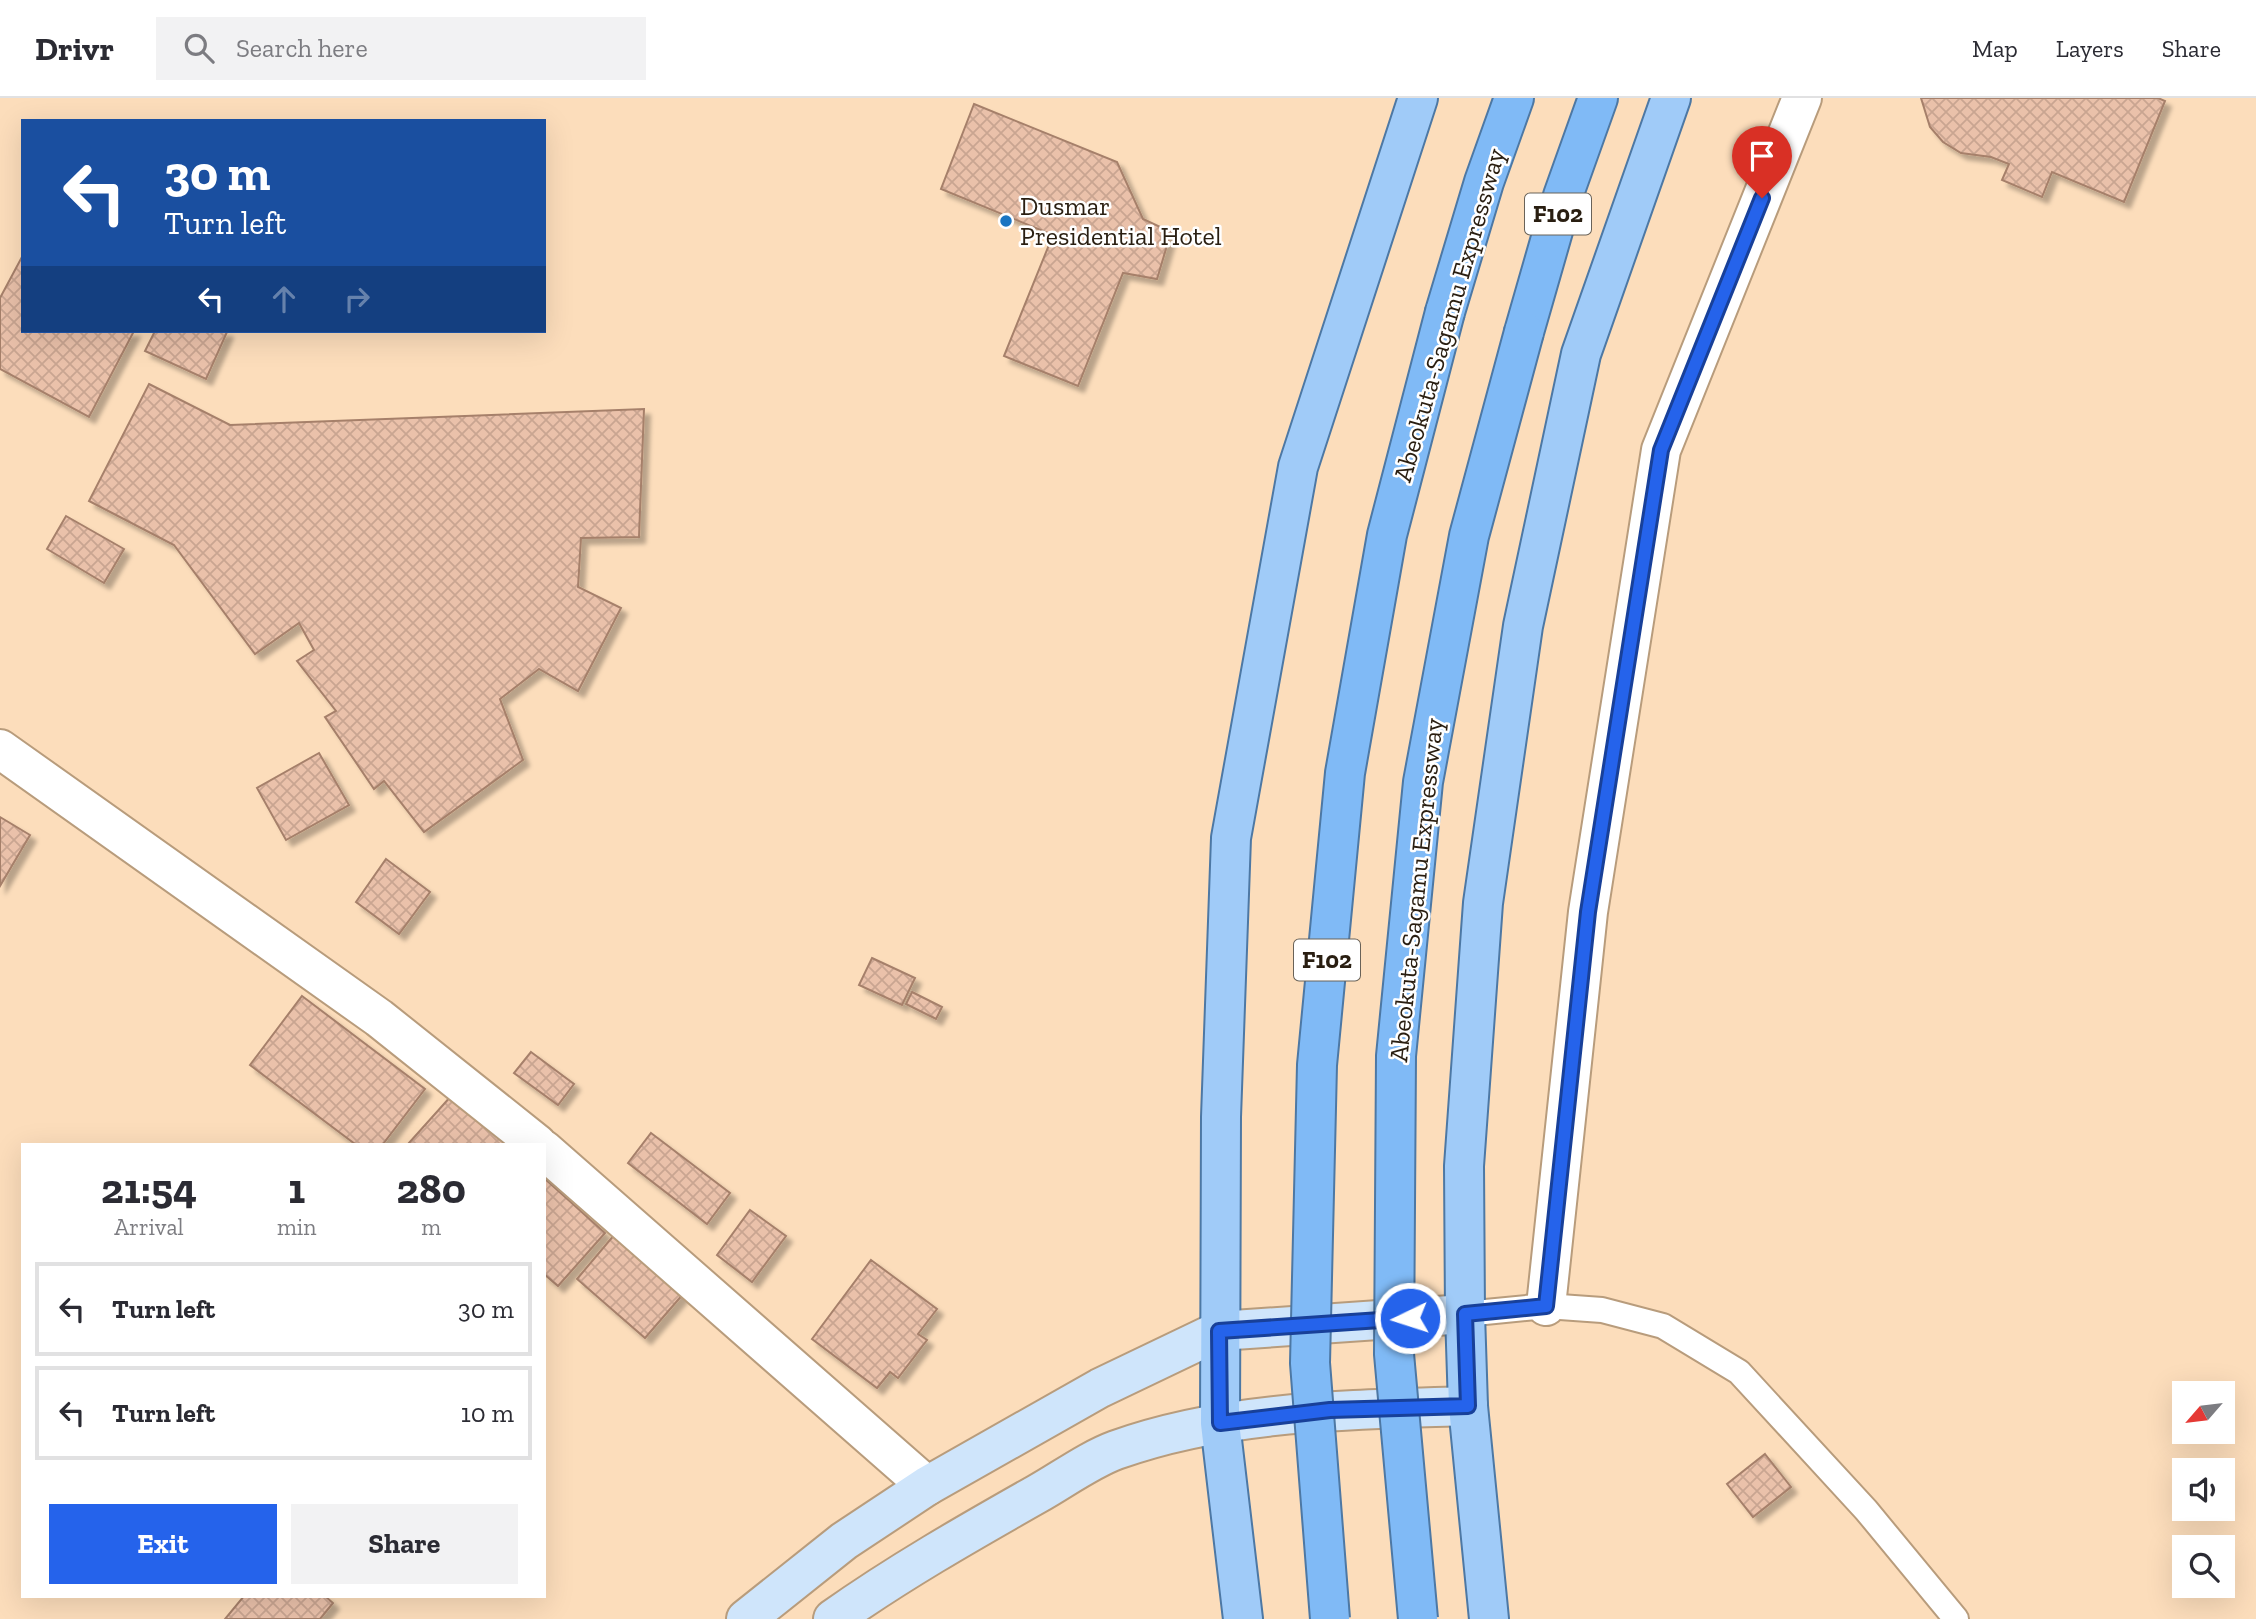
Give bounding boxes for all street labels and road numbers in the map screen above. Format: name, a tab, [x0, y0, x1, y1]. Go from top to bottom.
street label: Abeokuta-Sagamu Expressway	[1386, 144, 1512, 485]
road number: F102	[1525, 194, 1591, 234]
street label: Abeokuta-Sagamu Expressway	[1382, 716, 1450, 1063]
road number: F102	[1294, 940, 1360, 980]

